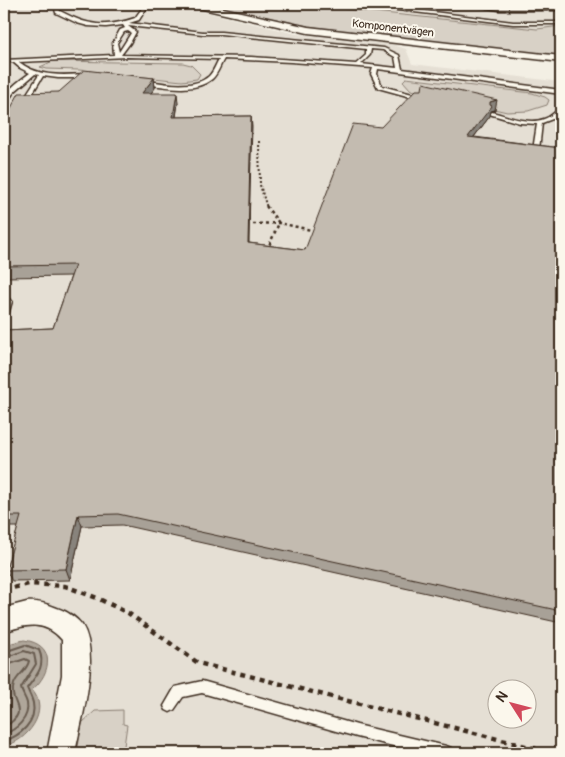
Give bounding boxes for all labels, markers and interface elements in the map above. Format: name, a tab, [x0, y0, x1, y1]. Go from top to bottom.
street label: Komponentvägen	[351, 17, 435, 39]
north arrow	[488, 680, 538, 730]
text: N	[492, 688, 512, 705]

